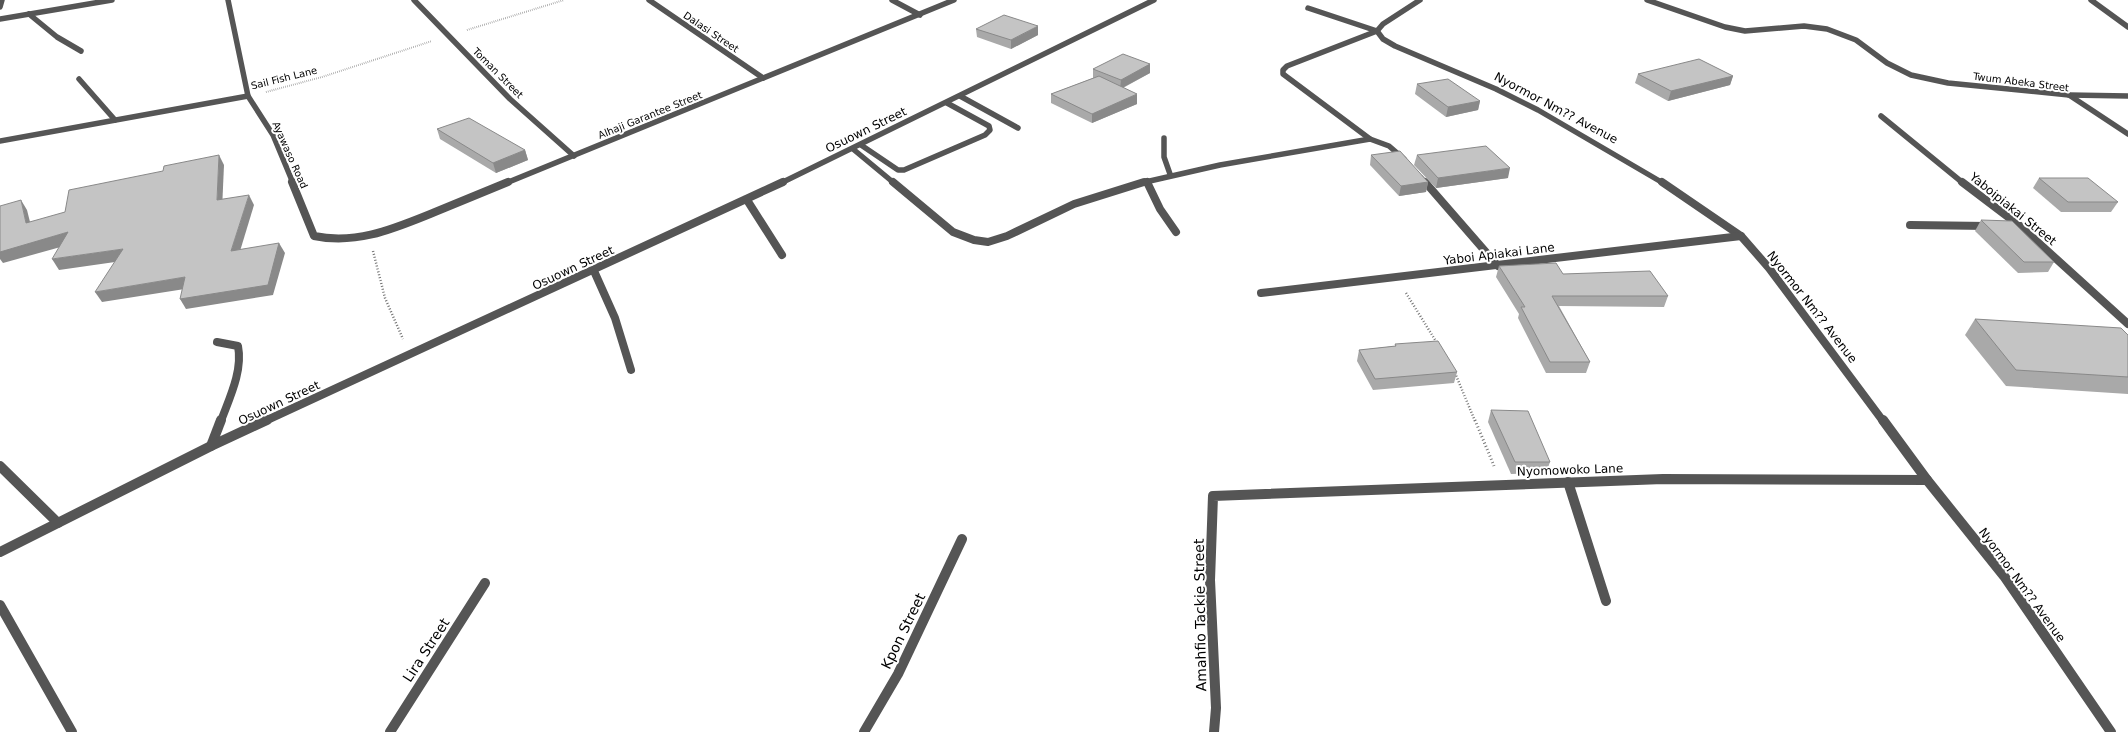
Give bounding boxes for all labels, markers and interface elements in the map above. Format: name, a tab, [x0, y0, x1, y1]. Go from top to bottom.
street label: Dalasi Street	[681, 9, 741, 55]
street label: Toman Street	[470, 45, 525, 100]
street label: Sail Fish Lane	[250, 64, 318, 92]
street label: Nyormor Nm?? Avenue	[1492, 69, 1620, 147]
street label: Twum Abeka Street	[1971, 71, 2070, 93]
street label: Alhaji Garantee Street	[596, 89, 704, 141]
street label: Osuown Street	[823, 104, 909, 156]
street label: Ayawaso Road	[270, 120, 310, 190]
street label: Yaboipiakai Street	[1966, 169, 2059, 248]
street label: Yaboi Apiakai Lane	[1442, 240, 1555, 268]
street label: Osuown Street	[530, 243, 616, 293]
street label: Nyormor Nm?? Avenue	[1764, 248, 1860, 366]
street label: Osuown Street	[236, 378, 322, 428]
street label: Nyomowoko Lane	[1517, 461, 1623, 479]
street label: Nyormor Nm?? Avenue	[1976, 525, 2068, 645]
street label: Amahfio Tackie Street	[1191, 538, 1209, 691]
street label: Kpon Street	[878, 590, 928, 672]
street label: Lira Street	[399, 615, 453, 685]

